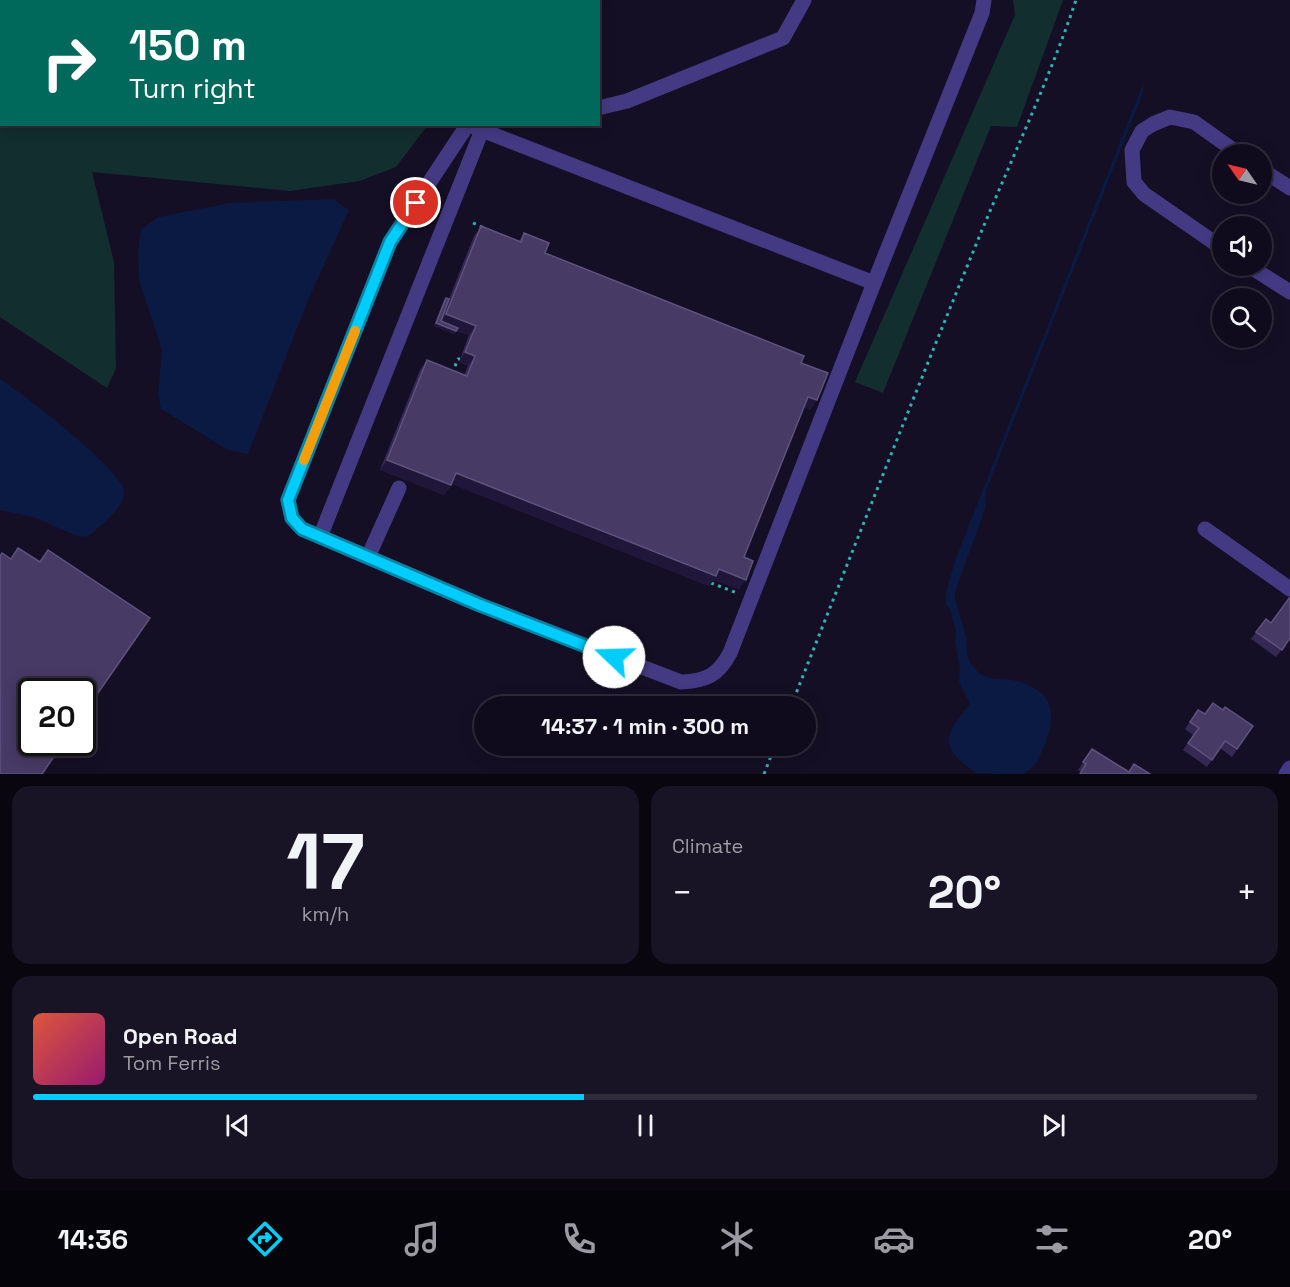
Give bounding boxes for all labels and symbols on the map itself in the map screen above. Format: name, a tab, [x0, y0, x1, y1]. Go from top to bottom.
north arrow	[1212, 144, 1272, 204]
pin	[390, 177, 441, 228]
position arrow	[582, 625, 646, 689]
speed limit sign: 20	[18, 678, 96, 756]

